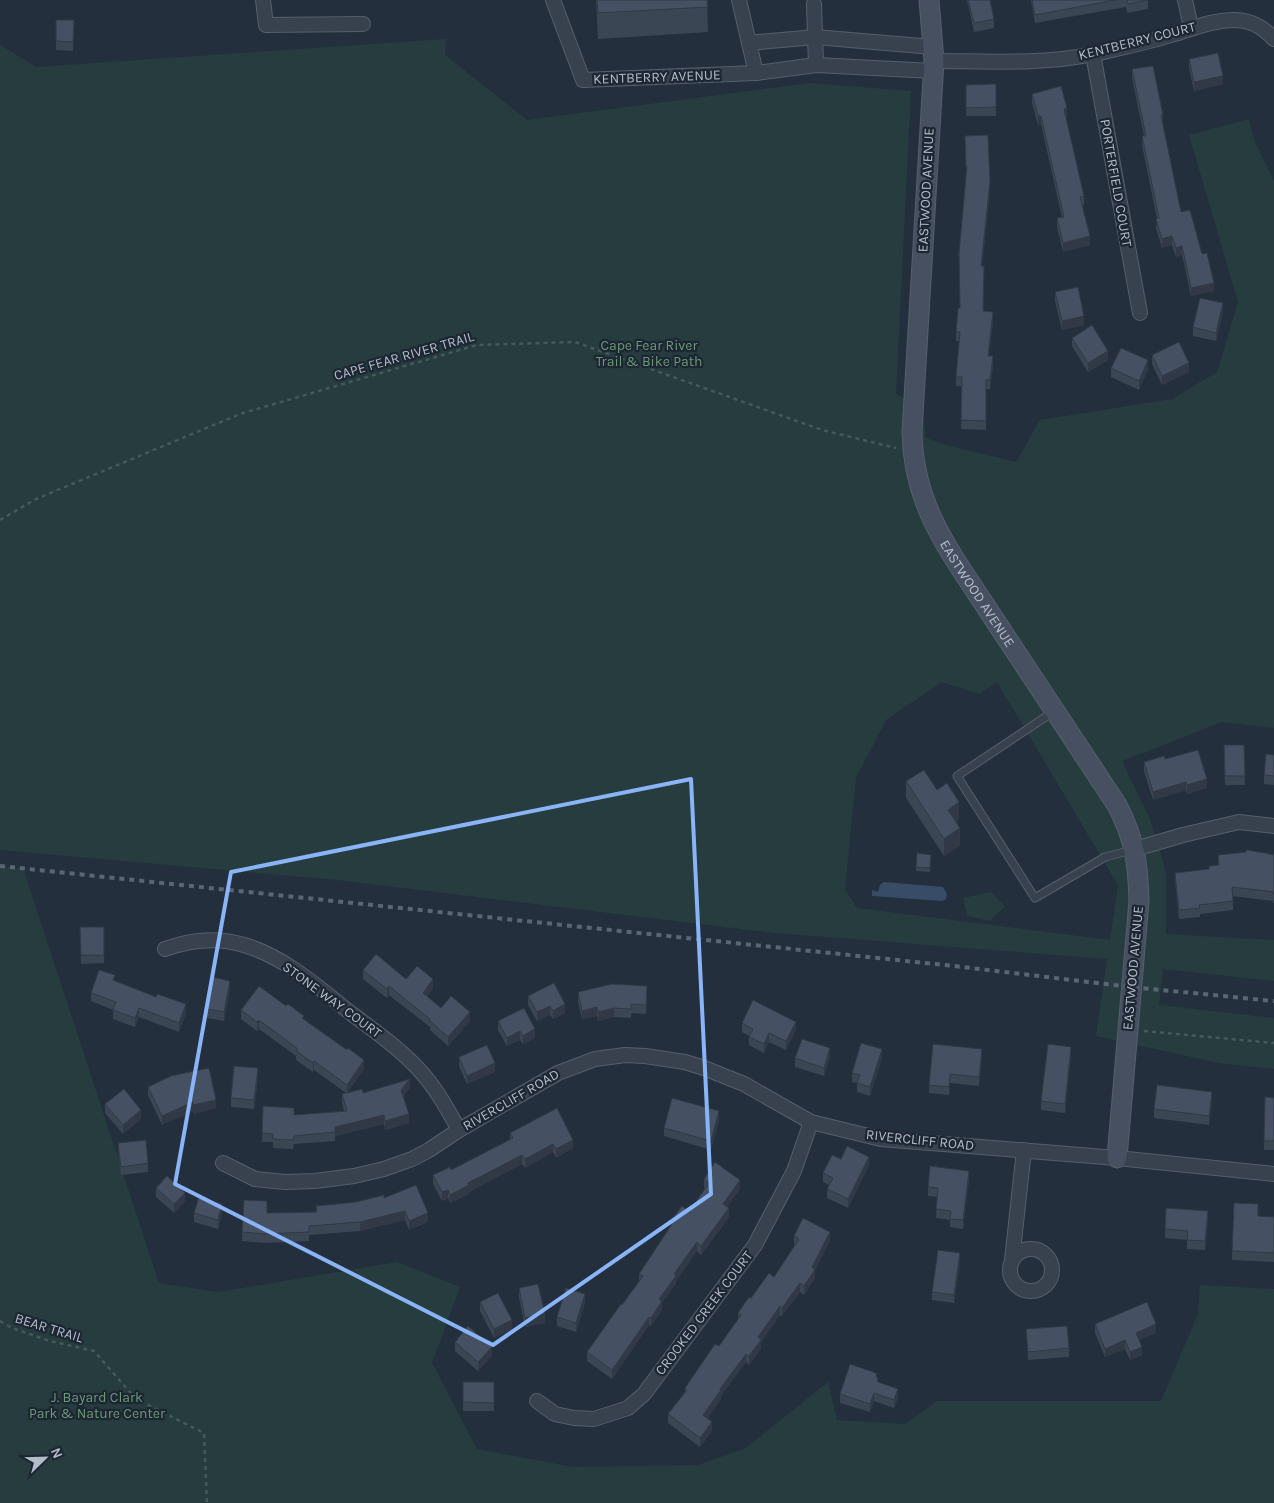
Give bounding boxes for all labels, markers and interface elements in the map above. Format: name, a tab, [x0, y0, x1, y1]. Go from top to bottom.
street label: KENTBERRY COURT	[1077, 18, 1197, 64]
street label: KENTBERRY AVENUE	[593, 66, 721, 88]
street label: PORTERFIELD COURT	[1096, 118, 1136, 248]
street label: EASTWOOD AVENUE	[914, 127, 938, 253]
street label: CAPE FEAR RIVER TRAIL	[332, 328, 476, 384]
park label: Cape Fear River Trail & Bike Path	[596, 337, 702, 370]
street label: EASTWOOD AVENUE	[936, 537, 1019, 650]
street label: EASTWOOD AVENUE	[1119, 905, 1147, 1031]
street label: STONE WAY COURT	[279, 958, 385, 1042]
street label: RIVERCLIFF ROAD	[460, 1065, 562, 1135]
street label: RIVERCLIFF ROAD	[865, 1126, 975, 1154]
street label: CROOKED CREEK COURT	[652, 1247, 756, 1379]
street label: BEAR TRAIL	[13, 1310, 86, 1347]
park label: J. Bayard Clark Park & Nature Center	[29, 1389, 166, 1422]
north arrow	[20, 1433, 70, 1483]
text: N	[47, 1445, 66, 1461]

